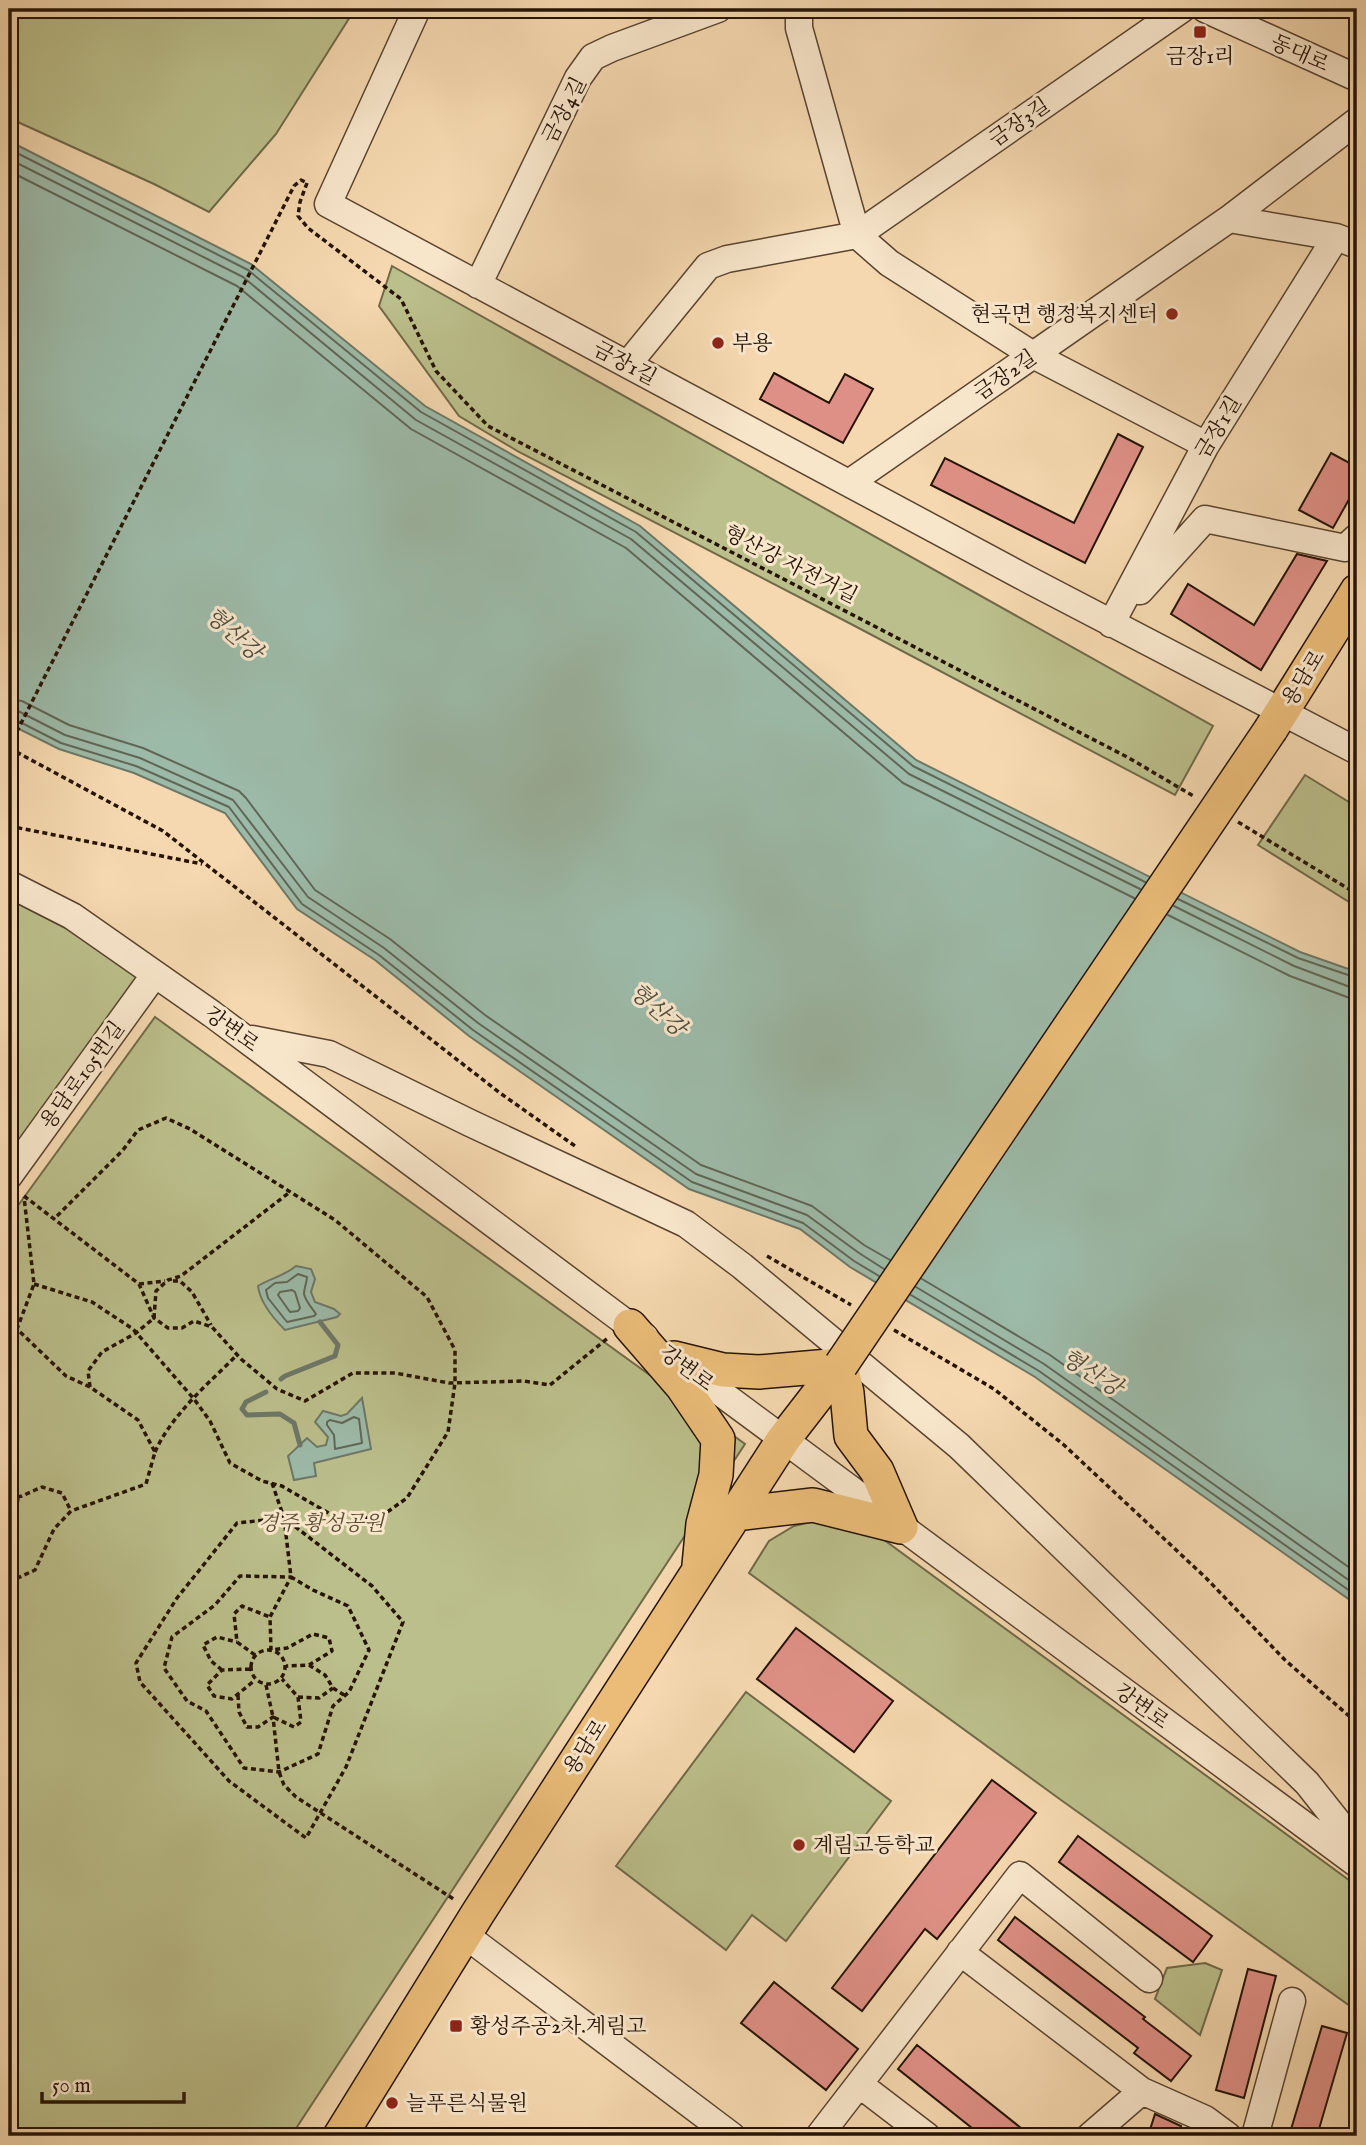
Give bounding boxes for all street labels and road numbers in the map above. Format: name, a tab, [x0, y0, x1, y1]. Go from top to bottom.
street label: 동대로	[1266, 30, 1333, 79]
street label: 금장4길	[537, 73, 594, 149]
street label: 금장3길	[984, 92, 1056, 154]
street label: 금장1길	[588, 336, 661, 392]
street label: 금장2길	[969, 345, 1043, 408]
street label: 금장1길	[1190, 391, 1249, 464]
street label: 형산강 자전거길	[719, 520, 862, 611]
street label: 용담로	[1277, 646, 1332, 712]
street label: 강변로	[199, 1001, 264, 1059]
street label: 용담로105번길	[35, 1017, 131, 1135]
street label: 강변로	[654, 1340, 719, 1398]
street label: 강변로	[1109, 1678, 1174, 1736]
street label: 용담로	[558, 1715, 614, 1781]

